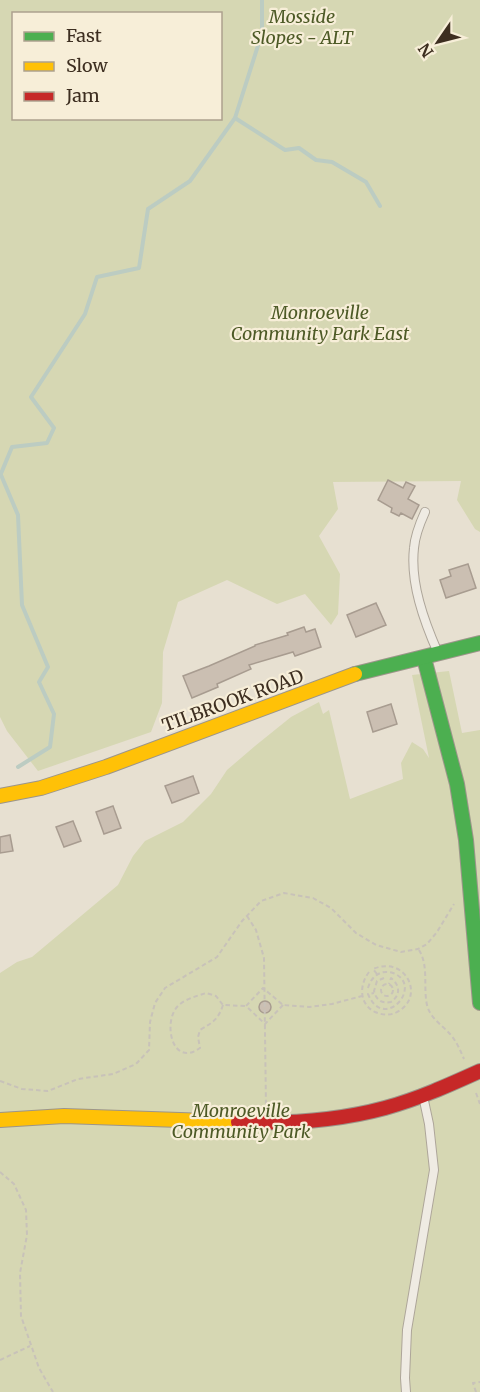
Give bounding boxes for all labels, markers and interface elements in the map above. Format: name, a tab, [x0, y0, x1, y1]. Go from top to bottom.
park label: Mosside Slopes - ALT	[251, 5, 354, 49]
legend	[12, 12, 222, 120]
north arrow	[408, 12, 468, 72]
text: Fast	[66, 24, 102, 47]
text: N	[414, 39, 438, 62]
text: Slow	[66, 54, 109, 77]
text: Jam	[65, 84, 100, 107]
park label: Monroeville Community Park East	[231, 301, 410, 345]
street label: TILBROOK ROAD	[159, 664, 307, 737]
park label: Monroeville Community Park	[171, 1099, 311, 1143]

